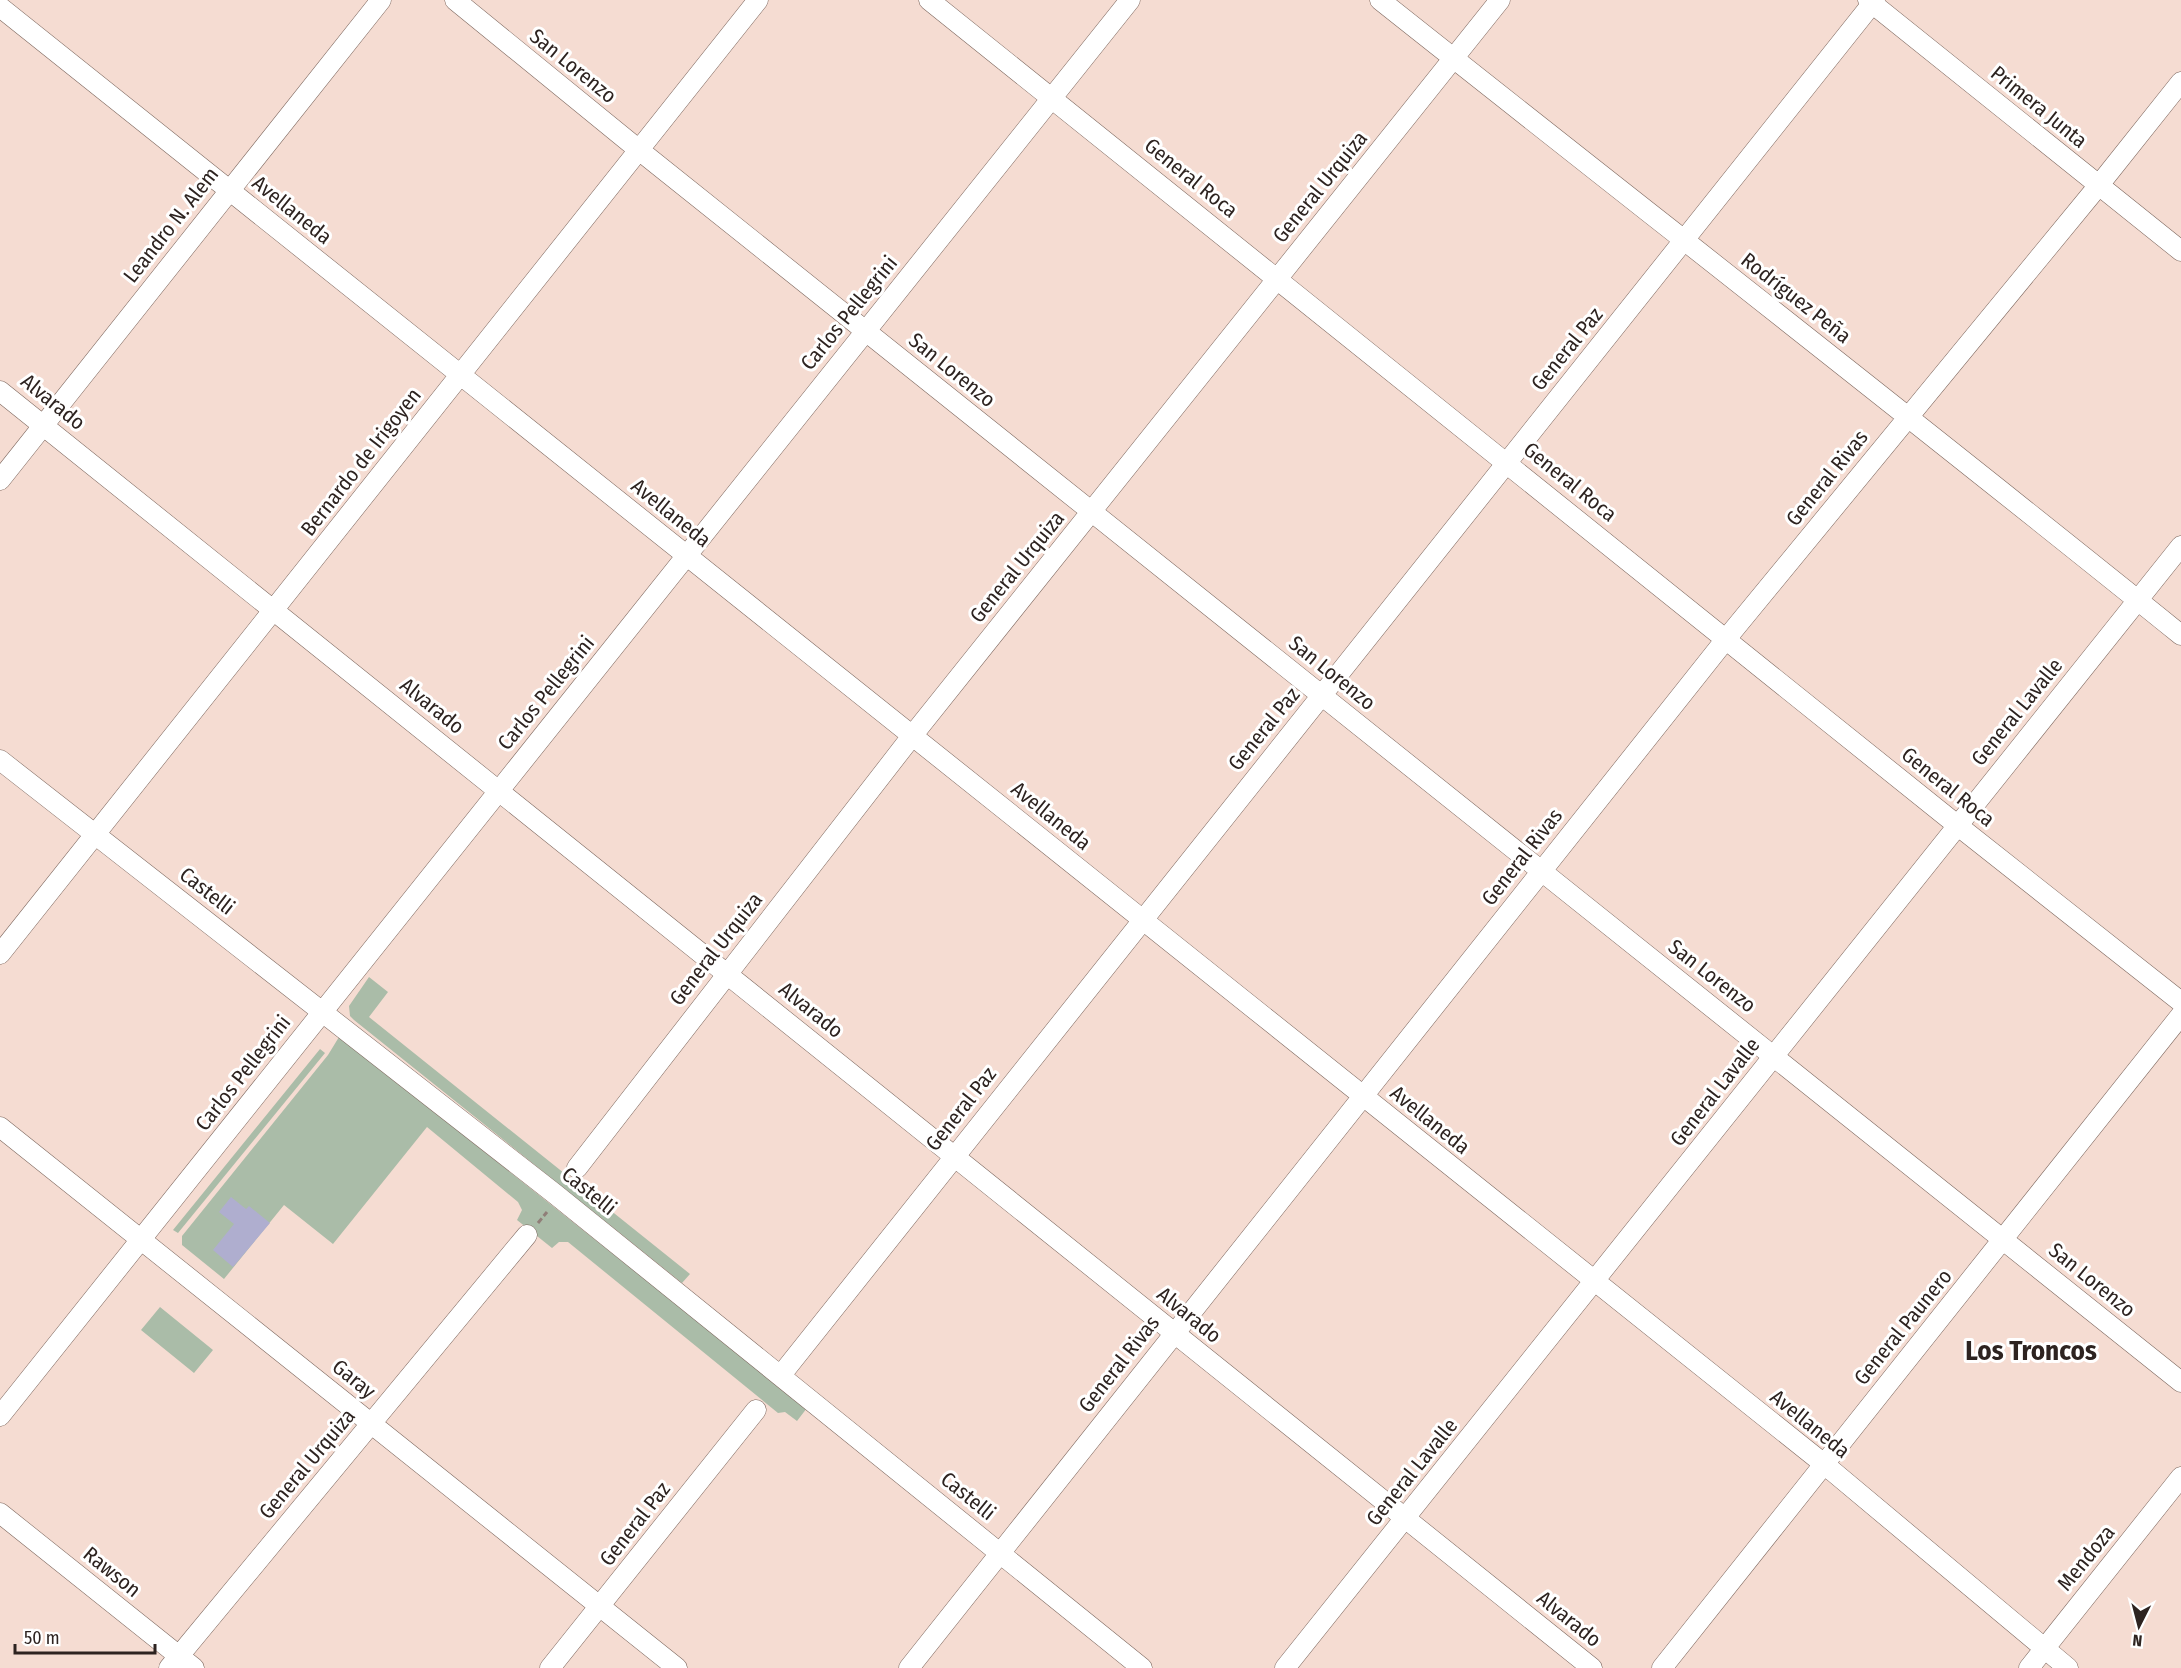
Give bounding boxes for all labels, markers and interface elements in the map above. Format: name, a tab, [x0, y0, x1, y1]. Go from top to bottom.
street label: San Lorenzo	[524, 23, 622, 109]
street label: Primera Junta	[1986, 60, 2092, 154]
street label: General Urquiza	[1267, 126, 1373, 248]
street label: General Roca	[1139, 133, 1243, 223]
street label: Leandro N. Alem	[118, 162, 224, 288]
street label: Avellaneda	[247, 170, 337, 250]
street label: Rodríguez Peña	[1736, 247, 1856, 349]
street label: Carlos Pellegrini	[795, 251, 903, 375]
street label: General Paz	[1526, 302, 1608, 396]
street label: San Lorenzo	[903, 327, 1001, 413]
street label: Alvarado	[16, 368, 90, 436]
street label: Bernardo de Irigoyen	[295, 383, 427, 541]
street label: General Rivas	[1780, 425, 1874, 531]
street label: General Roca	[1518, 437, 1622, 527]
street label: Avellaneda	[626, 473, 716, 553]
street label: General Urquiza	[964, 506, 1070, 628]
street label: San Lorenzo	[1283, 630, 1381, 716]
street label: Carlos Pellegrini	[492, 631, 600, 755]
street label: General Lavalle	[1966, 653, 2068, 771]
street label: Alvarado	[395, 672, 469, 740]
street label: General Paz	[1223, 682, 1305, 776]
street label: General Roca	[1896, 742, 2000, 832]
street label: Avellaneda	[1006, 776, 1096, 856]
street label: General Rivas	[1476, 803, 1568, 911]
street label: Castelli	[174, 861, 240, 921]
street label: General Urquiza	[664, 887, 768, 1011]
street label: San Lorenzo	[1663, 934, 1761, 1018]
street label: Alvarado	[774, 976, 848, 1044]
street label: Carlos Pellegrini	[190, 1010, 296, 1136]
street label: General Lavalle	[1665, 1032, 1765, 1152]
street label: General Paz	[920, 1062, 1002, 1156]
street label: Avellaneda	[1385, 1080, 1475, 1160]
street label: Castelli	[556, 1161, 622, 1221]
street label: San Lorenzo	[2043, 1237, 2141, 1323]
street label: General Paunero	[1848, 1264, 1958, 1390]
street label: Alvarado	[1152, 1281, 1226, 1349]
street label: General Rivas	[1073, 1310, 1165, 1418]
district label: Los Troncos	[1965, 1335, 2097, 1367]
street label: Garay	[327, 1354, 381, 1405]
street label: Avellaneda	[1765, 1384, 1855, 1464]
street label: General Urquiza	[253, 1404, 361, 1524]
street label: General Lavalle	[1361, 1413, 1463, 1531]
street label: Castelli	[935, 1466, 1001, 1526]
street label: General Paz	[594, 1477, 676, 1571]
street label: Mendoza	[2052, 1520, 2120, 1596]
street label: Rawson	[78, 1541, 146, 1603]
street label: Alvarado	[1532, 1585, 1606, 1653]
north arrow	[2109, 1596, 2169, 1656]
scale bar	[15, 1617, 154, 1655]
text: 50 m	[24, 1627, 60, 1649]
text: N	[2132, 1630, 2143, 1650]

